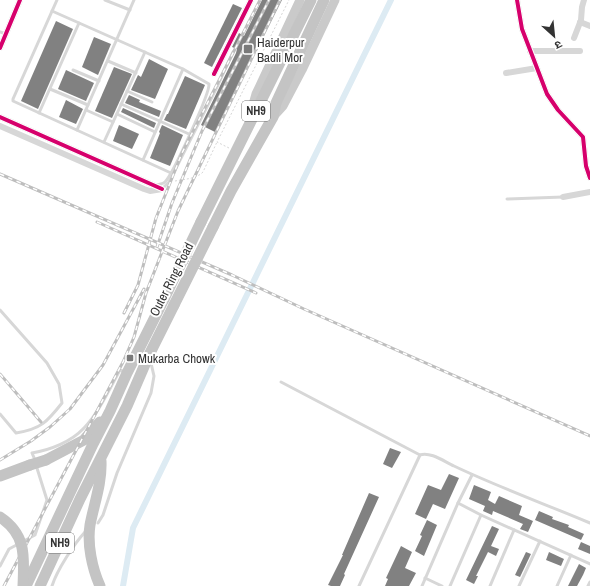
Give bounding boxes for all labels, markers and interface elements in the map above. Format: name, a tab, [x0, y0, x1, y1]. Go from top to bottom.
north arrow	[534, 16, 574, 56]
place label: Haiderpur Badli Mor	[257, 34, 305, 66]
text: उ	[552, 37, 565, 53]
marker: Haiderpur Badli Mor	[242, 43, 254, 55]
road number: NH9	[242, 101, 270, 121]
street label: Outer Ring Road	[146, 239, 197, 319]
place label: Mukarba Chowk	[138, 350, 216, 367]
marker: Mukarba Chowk	[125, 353, 135, 363]
road number: NH9	[46, 533, 74, 553]

